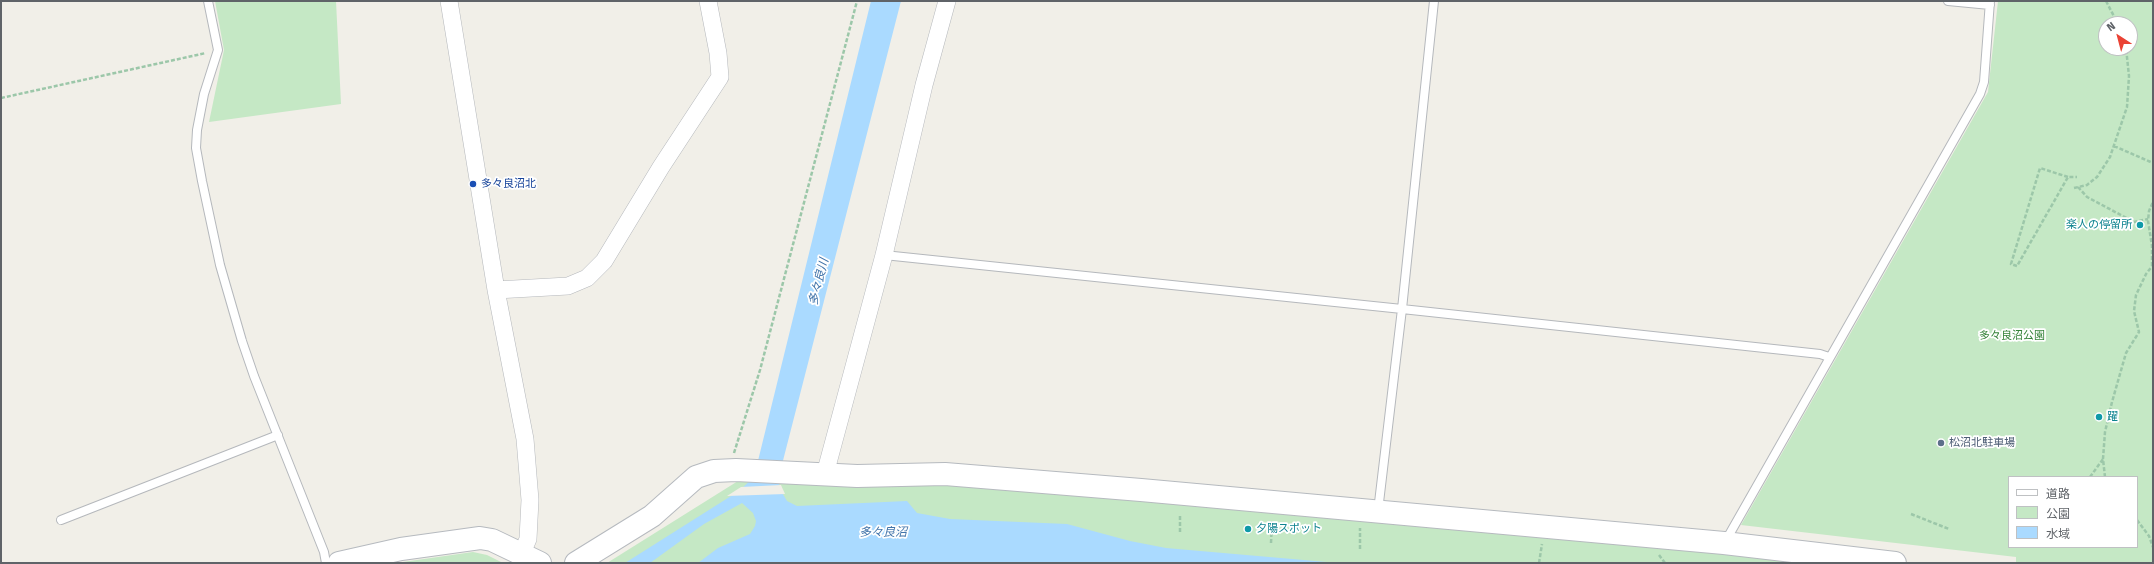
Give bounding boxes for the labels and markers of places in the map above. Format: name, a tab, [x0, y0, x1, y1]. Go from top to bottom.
place label: 多々良沼北	[481, 177, 536, 191]
marker: 多々良沼北	[468, 179, 478, 189]
place label: 楽人の停留所	[2066, 218, 2132, 232]
marker: 楽人の停留所	[2135, 220, 2145, 230]
place label: 躍	[2107, 410, 2118, 424]
marker: 躍	[2094, 412, 2104, 422]
place label: 松沼北駐車場	[1949, 436, 2015, 450]
marker: 松沼北駐車場	[1936, 438, 1946, 448]
place label: 夕陽スポット	[1256, 522, 1322, 536]
marker: 夕陽スポット	[1243, 524, 1253, 534]

